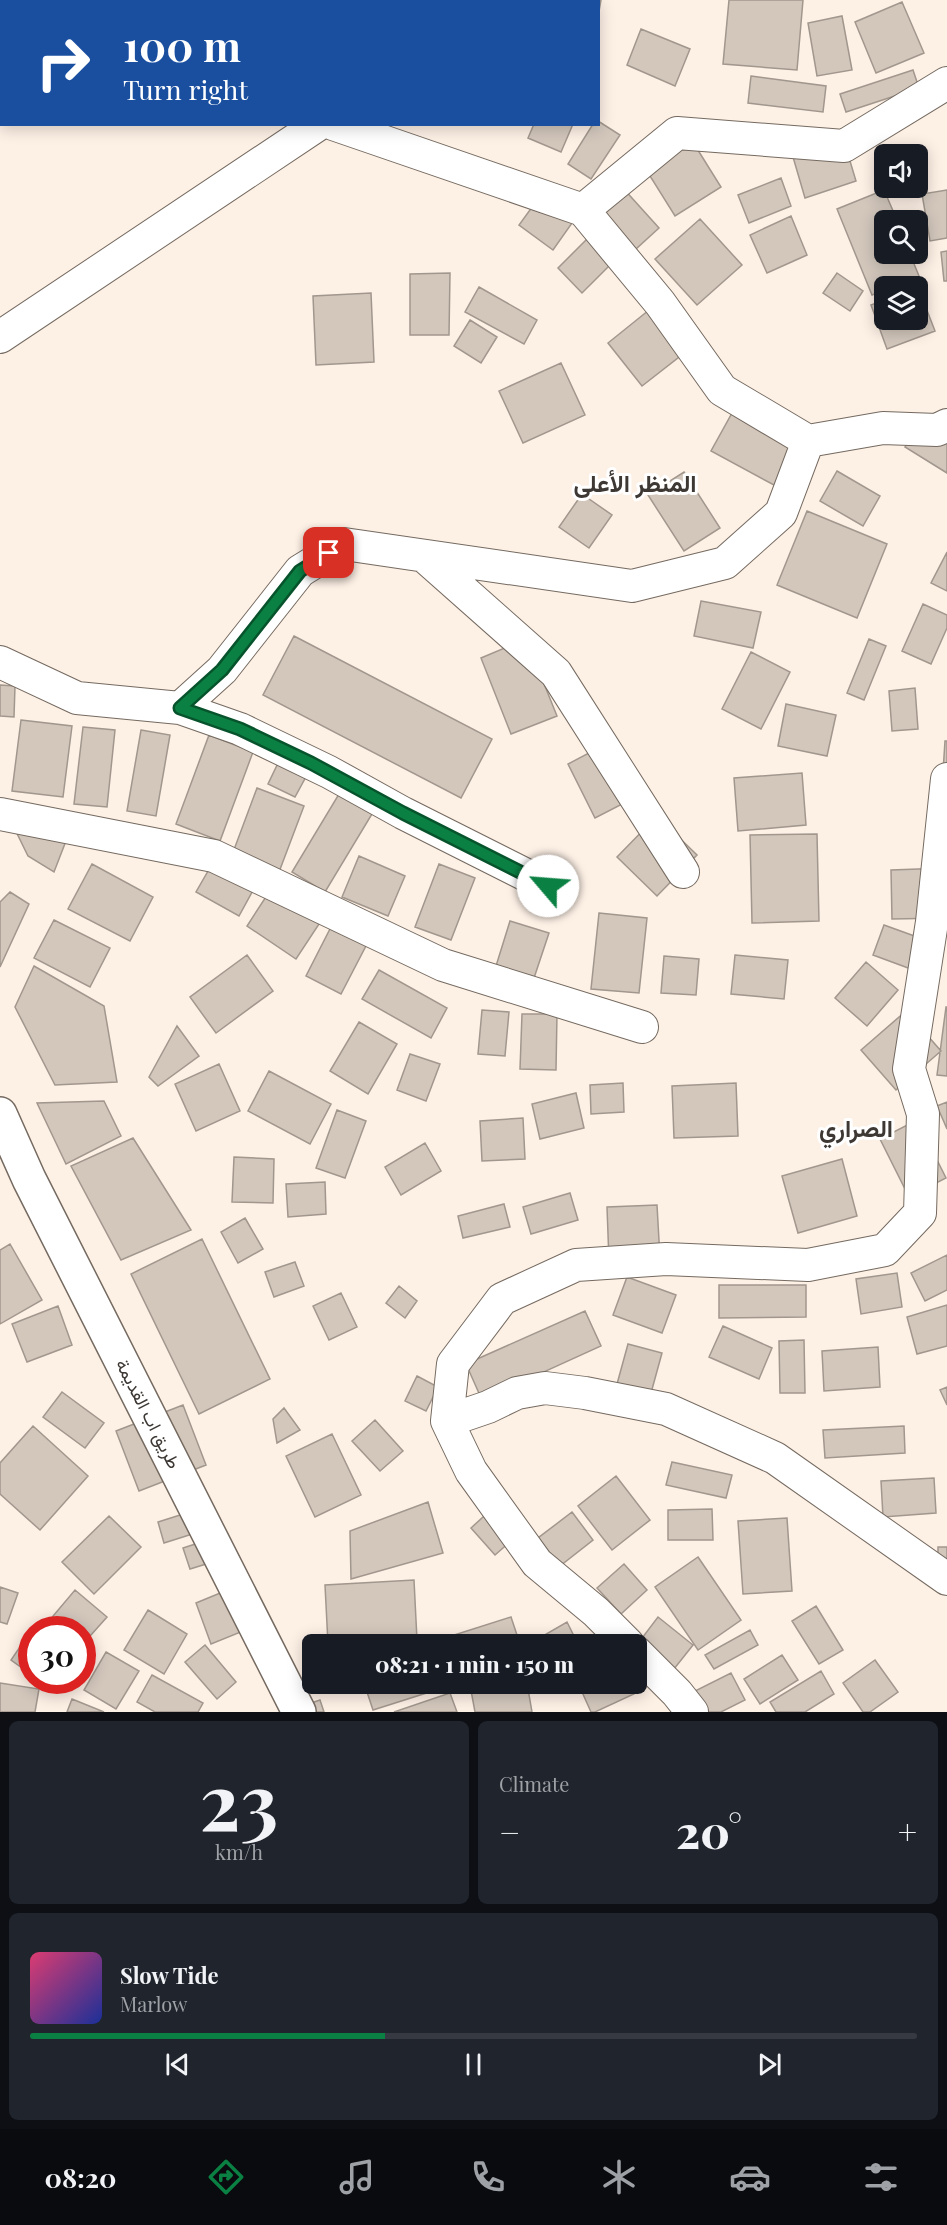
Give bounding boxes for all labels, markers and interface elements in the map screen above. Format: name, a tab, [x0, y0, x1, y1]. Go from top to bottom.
text: 100 m	[123, 17, 241, 73]
icon: right	[24, 24, 102, 102]
text: Turn right	[123, 71, 248, 107]
map controls	[874, 144, 928, 330]
button: sound	[874, 144, 928, 198]
button: search	[874, 210, 928, 264]
button: layers	[874, 276, 928, 330]
district label: المنظر الأعلى	[573, 466, 697, 499]
pin	[303, 527, 354, 578]
icon: arrive	[312, 536, 345, 569]
position arrow	[516, 854, 580, 918]
district label: الصراري	[819, 1111, 893, 1149]
street label: طريق اب القديمة	[111, 1355, 187, 1473]
speed limit sign: 30	[18, 1616, 96, 1694]
text: 08:21 · 1 min · 150 m	[375, 1649, 574, 1679]
text: 23	[200, 1747, 278, 1851]
text: Climate	[499, 1770, 569, 1797]
text: 20°	[676, 1800, 742, 1860]
text: −	[499, 1809, 520, 1853]
text: +	[898, 1809, 917, 1853]
text: km/h	[215, 1838, 263, 1865]
text: Slow Tide	[120, 1960, 219, 1990]
text: Marlow	[120, 1990, 188, 2017]
icon: previous	[161, 2048, 194, 2081]
icon: pause	[457, 2048, 490, 2081]
icon: next	[753, 2048, 786, 2081]
icon: directions	[205, 2156, 247, 2198]
icon: music	[336, 2156, 378, 2198]
icon: phone	[467, 2156, 509, 2198]
icon: climate	[598, 2156, 640, 2198]
icon: car	[729, 2156, 771, 2198]
icon: filters	[860, 2156, 902, 2198]
text: 08:20	[45, 2159, 116, 2195]

